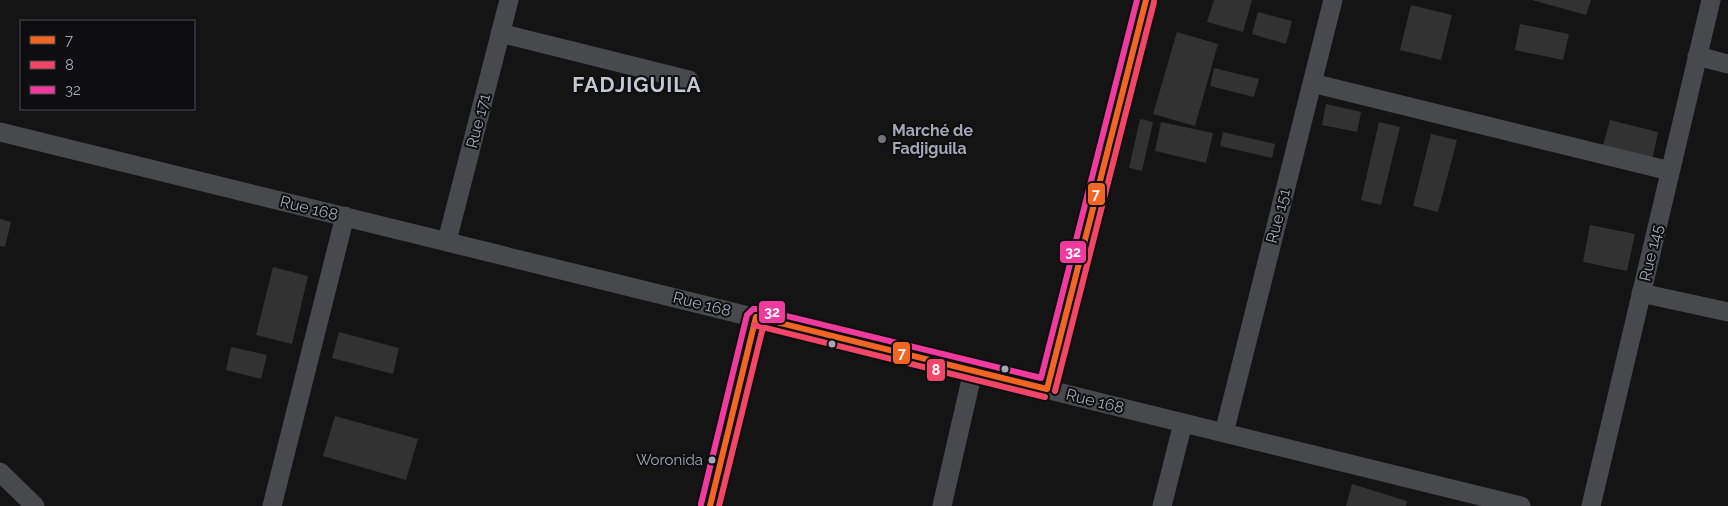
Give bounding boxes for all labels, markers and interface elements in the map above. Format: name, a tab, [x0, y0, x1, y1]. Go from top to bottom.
legend	[20, 20, 195, 110]
text: 7	[65, 31, 73, 49]
text: 8	[65, 56, 74, 74]
district label: FADJIGUILA	[572, 72, 702, 97]
text: 32	[65, 81, 81, 99]
street label: Rue 171	[462, 92, 494, 150]
place label: Marché de Fadjiguila	[892, 121, 973, 158]
marker: Marché de Fadjiguila	[876, 133, 888, 145]
line badge: 7	[1087, 182, 1106, 206]
text: 7	[1092, 186, 1100, 202]
street label: Rue 151	[1262, 187, 1294, 245]
street label: Rue 168	[278, 192, 340, 224]
street label: Rue 145	[1635, 223, 1667, 283]
line badge: 32	[1059, 240, 1087, 264]
text: 32	[1065, 244, 1081, 260]
street label: Rue 168	[671, 288, 733, 320]
line badge: 32	[758, 300, 786, 324]
text: 32	[764, 304, 780, 320]
unlabelled marker	[827, 339, 837, 349]
line badge: 7	[892, 341, 911, 365]
text: 7	[898, 345, 906, 361]
line badge: 8	[926, 358, 946, 382]
text: 8	[932, 362, 940, 378]
unlabelled marker	[1000, 364, 1010, 374]
street label: Rue 168	[1064, 385, 1126, 417]
place label: Woronida	[636, 451, 703, 469]
marker: Woronida	[707, 455, 717, 465]

